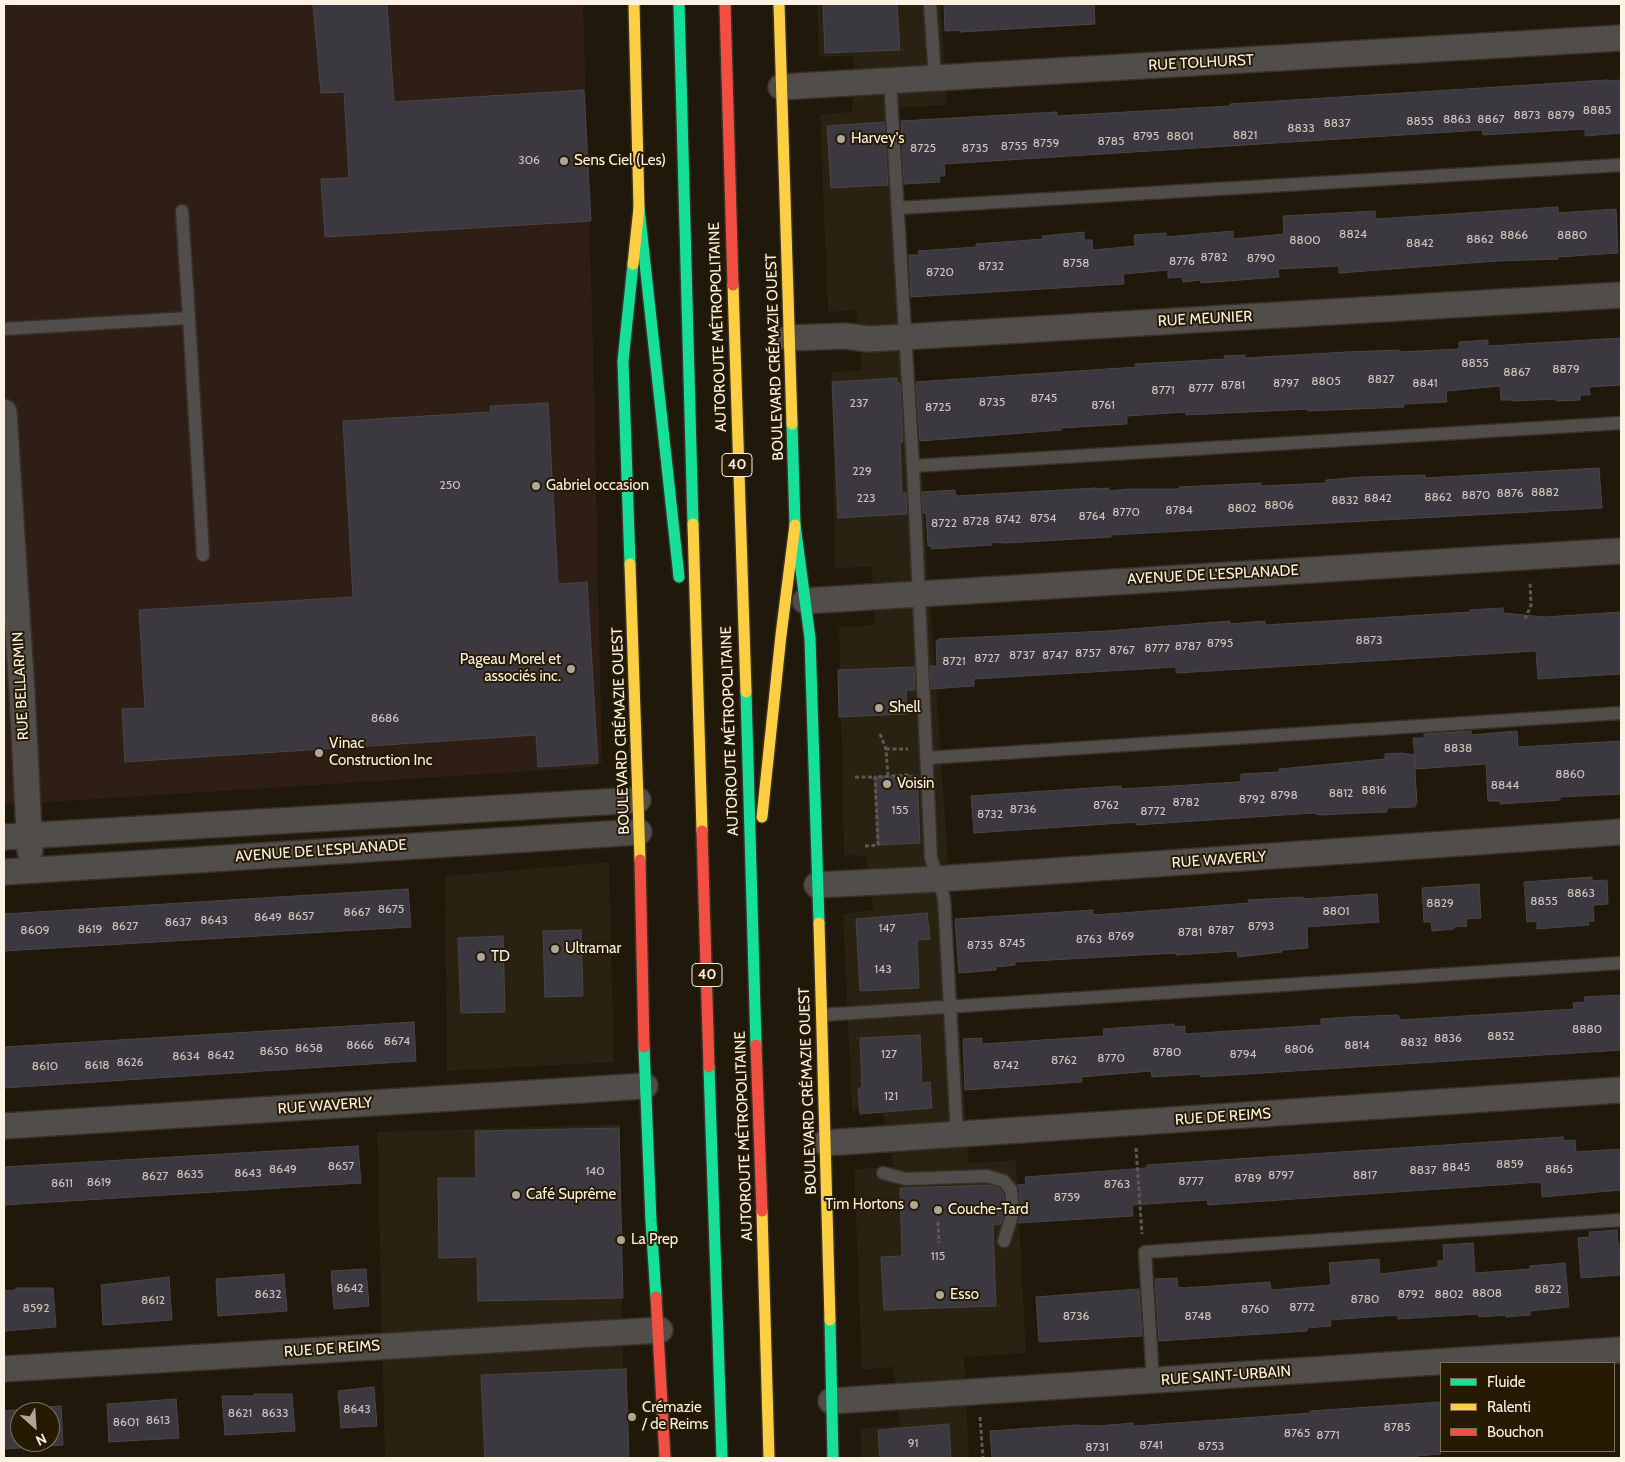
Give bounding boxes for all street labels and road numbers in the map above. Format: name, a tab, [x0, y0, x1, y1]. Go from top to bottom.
street label: RUE TOLHURST	[1148, 51, 1254, 75]
street label: AUTOROUTE MÉTROPOLITAINE	[705, 222, 731, 432]
street label: BOULEVARD CRÉMAZIE OUEST	[762, 253, 788, 461]
street label: RUE MEUNIER	[1157, 308, 1253, 330]
road number: 40	[722, 454, 752, 476]
street label: AVENUE DE L'ESPLANADE	[1127, 562, 1299, 588]
street label: AUTOROUTE MÉTROPOLITAINE	[717, 626, 743, 836]
street label: BOULEVARD CRÉMAZIE OUEST	[608, 627, 634, 835]
street label: RUE BELLARMIN	[9, 631, 33, 741]
street label: AVENUE DE L'ESPLANADE	[235, 836, 407, 866]
street label: RUE WAVERLY	[1171, 848, 1267, 872]
road number: 40	[692, 964, 722, 986]
street label: BOULEVARD CRÉMAZIE OUEST	[795, 987, 821, 1195]
street label: AUTOROUTE MÉTROPOLITAINE	[731, 1031, 757, 1241]
street label: RUE WAVERLY	[277, 1094, 373, 1118]
street label: RUE DE REIMS	[1174, 1105, 1272, 1129]
street label: RUE DE REIMS	[283, 1337, 381, 1361]
street label: RUE SAINT-URBAIN	[1160, 1362, 1292, 1390]

